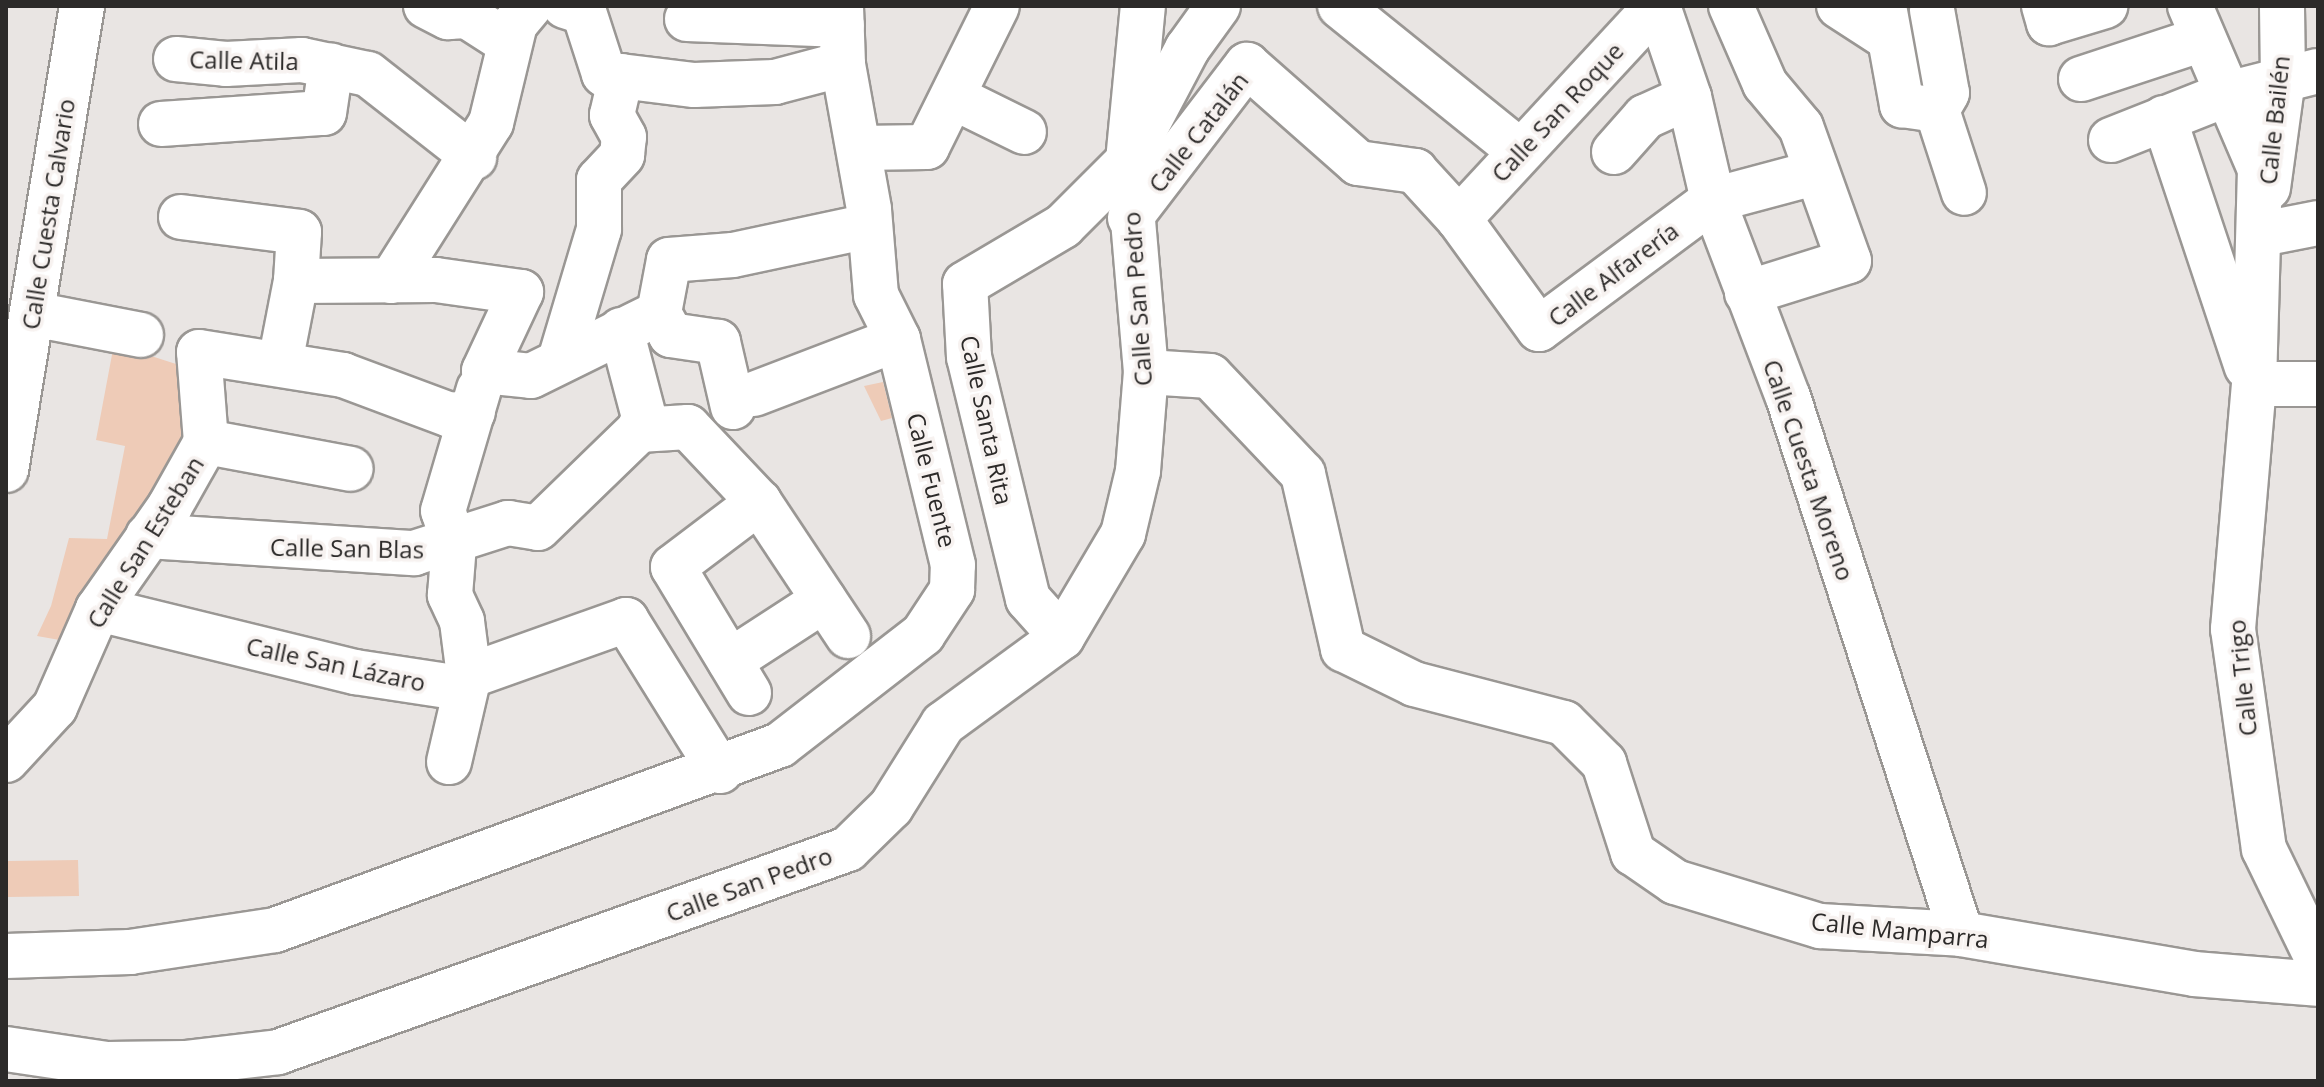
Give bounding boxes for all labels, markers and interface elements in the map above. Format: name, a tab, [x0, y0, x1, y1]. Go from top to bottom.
street label: Calle San Roque	[1485, 36, 1629, 188]
street label: Calle Atila	[189, 45, 299, 75]
street label: Calle Bailén	[2253, 54, 2295, 186]
street label: Calle Catalán	[1142, 66, 1254, 198]
street label: Calle Cuesta Calvario	[16, 97, 80, 331]
street label: Calle San Pedro	[1117, 211, 1157, 387]
street label: Calle Alfarería	[1542, 216, 1684, 332]
street label: Calle Santa Rita	[955, 333, 1019, 507]
street label: Calle Cuesta Moreno	[1758, 356, 1860, 584]
street label: Calle Fuente	[901, 410, 963, 550]
street label: Calle San Esteban	[81, 451, 209, 633]
street label: Calle San Blas	[270, 532, 424, 564]
street label: Calle Trigo	[2222, 618, 2262, 738]
street label: Calle San Lázaro	[244, 631, 428, 697]
street label: Calle San Pedro	[662, 841, 836, 927]
street label: Calle Mamparra	[1810, 906, 1990, 954]

